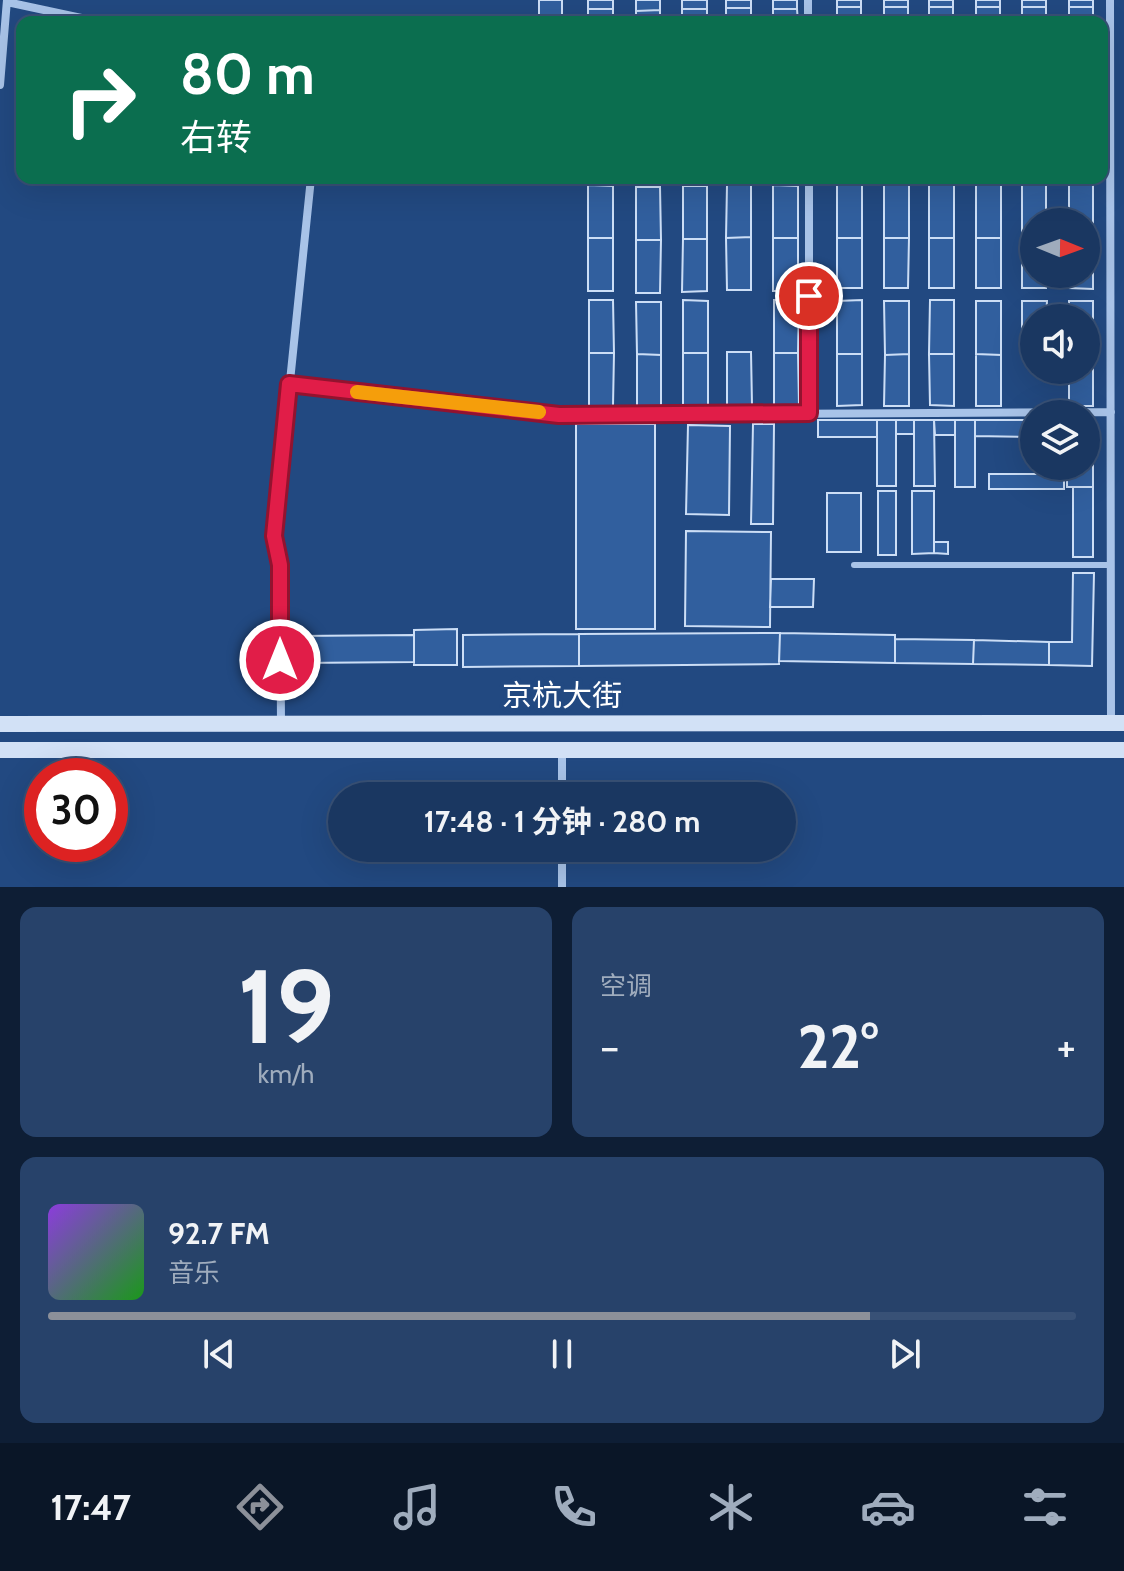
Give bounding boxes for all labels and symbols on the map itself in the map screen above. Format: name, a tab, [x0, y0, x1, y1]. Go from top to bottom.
north arrow	[1020, 208, 1100, 288]
pin	[775, 262, 843, 330]
position arrow	[238, 618, 322, 702]
street label: 京杭大街	[502, 677, 622, 714]
speed limit sign: 30	[24, 758, 128, 862]

